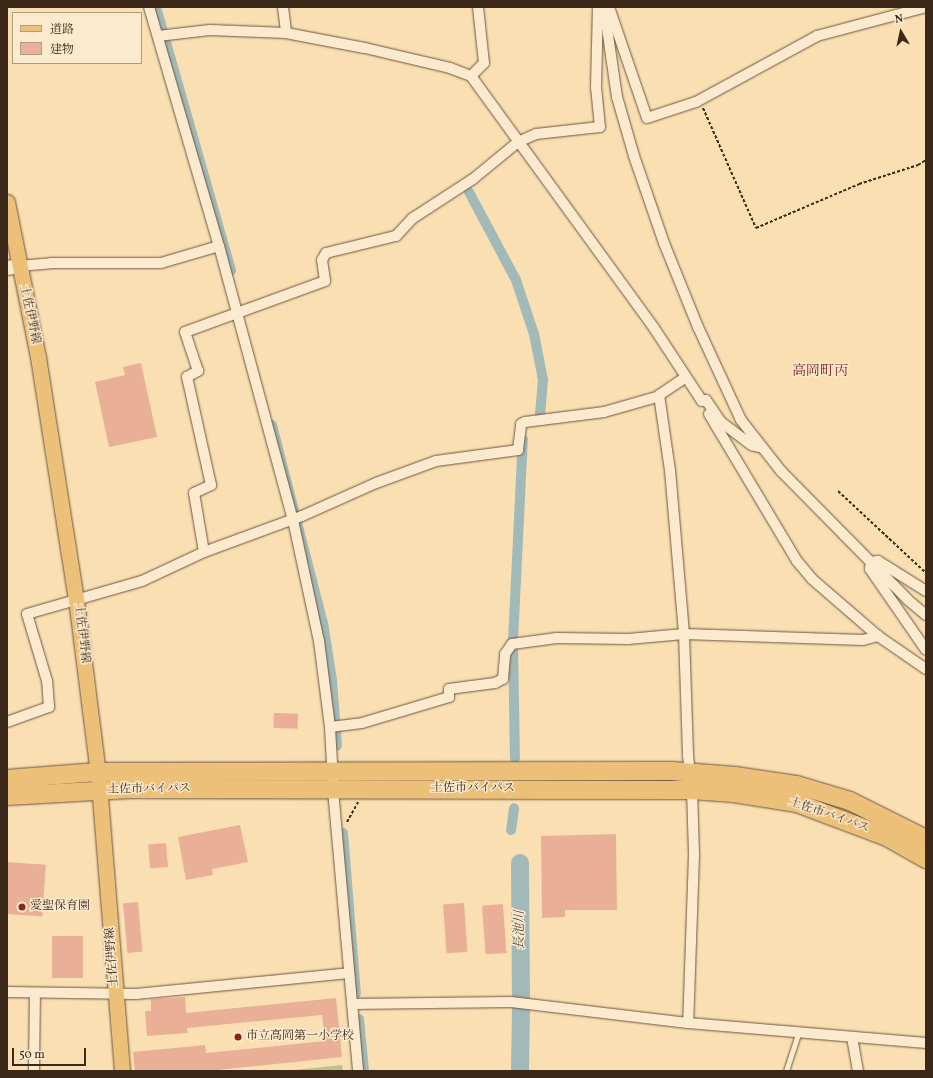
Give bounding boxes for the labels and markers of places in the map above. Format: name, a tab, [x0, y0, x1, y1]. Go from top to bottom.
place label: 愛聖保育園	[30, 900, 90, 914]
marker: 愛聖保育園	[17, 902, 27, 912]
place label: 市立高岡第一小学校	[246, 1030, 354, 1044]
marker: 市立高岡第一小学校	[233, 1032, 243, 1042]

